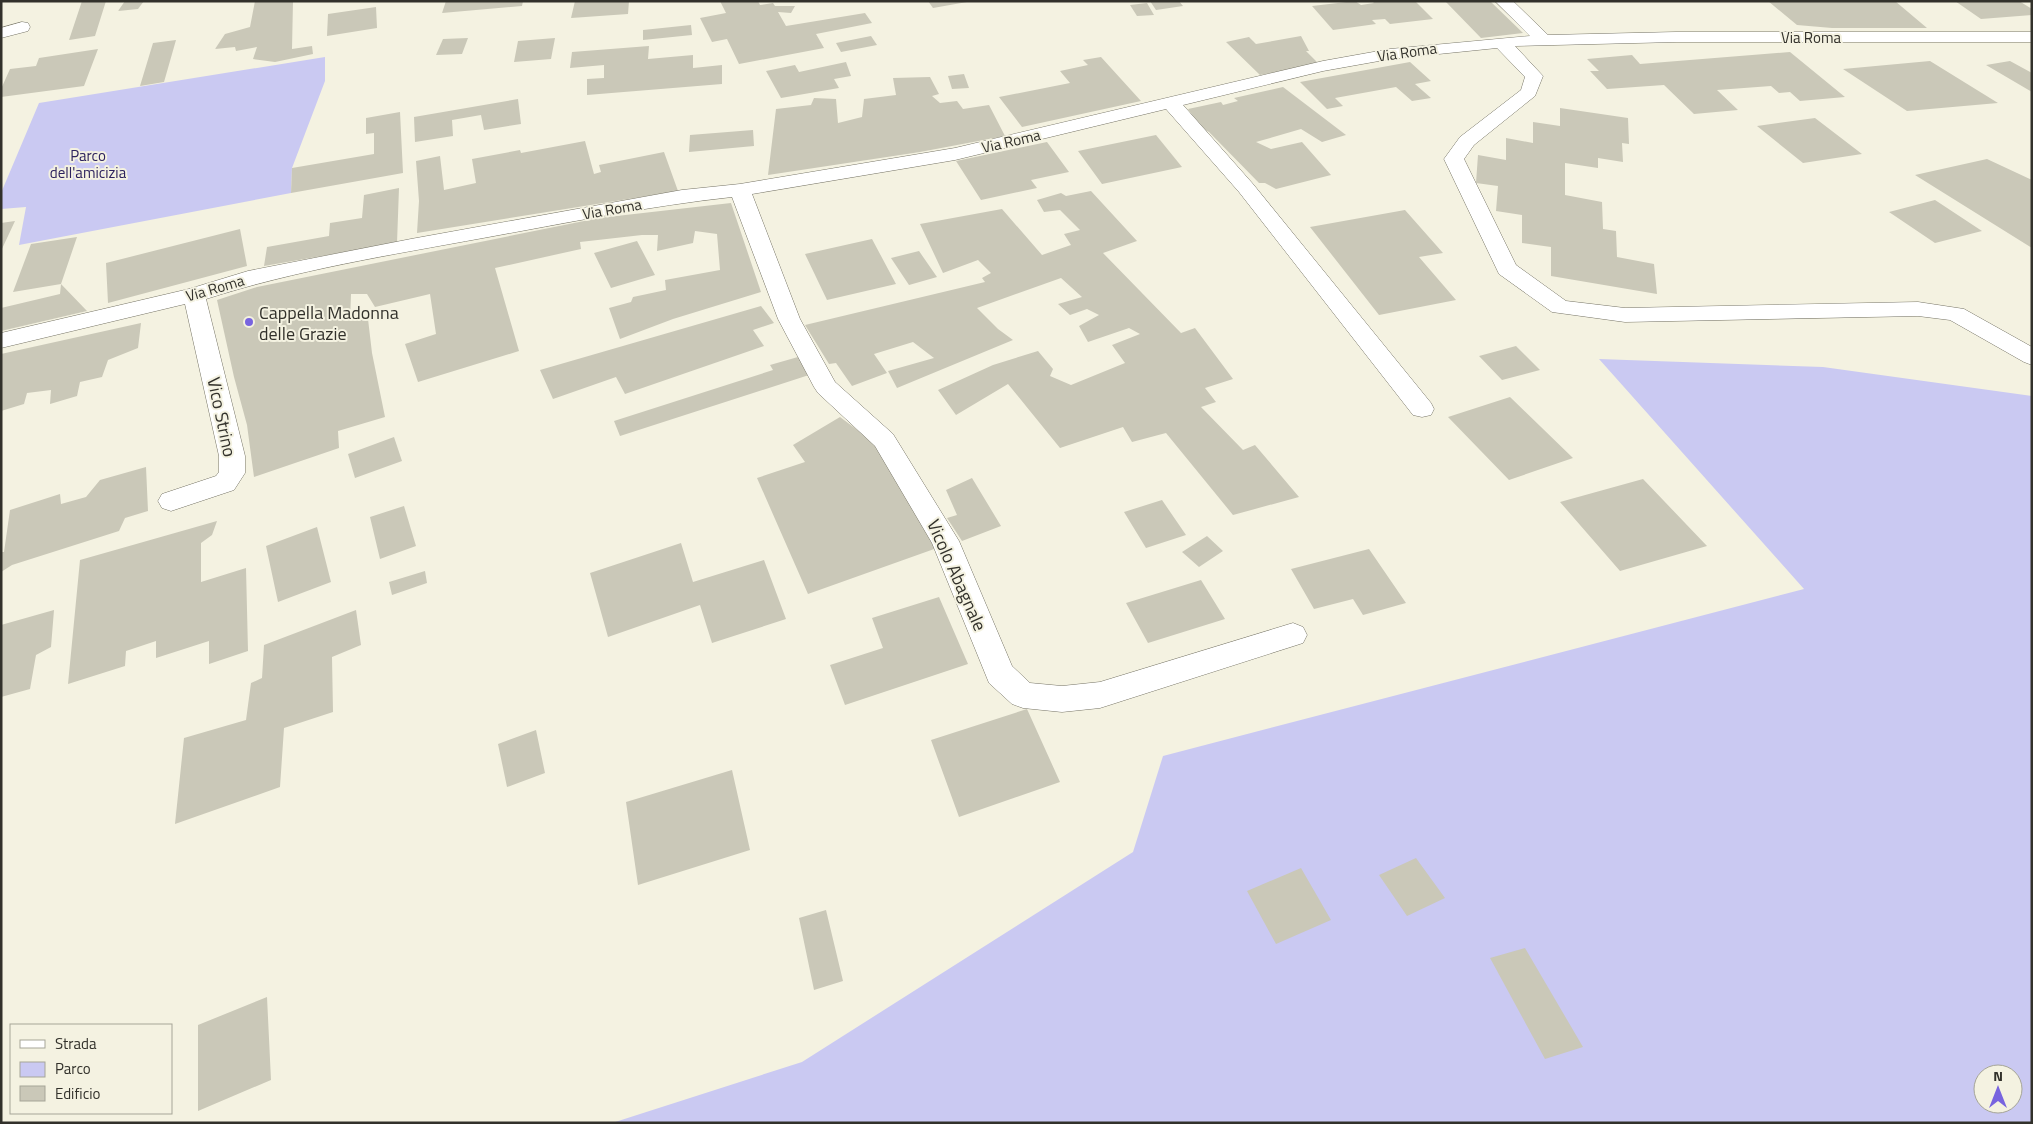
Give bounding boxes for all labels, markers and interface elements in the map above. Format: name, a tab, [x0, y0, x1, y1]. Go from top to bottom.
street label: Via Roma	[1781, 26, 1841, 49]
street label: Via Roma	[1376, 36, 1439, 68]
street label: Via Roma	[979, 123, 1043, 159]
park label: Parco dell'amicizia	[50, 144, 127, 184]
street label: Via Roma	[580, 192, 644, 226]
street label: Via Roma	[183, 269, 247, 307]
place label: Cappella Madonna delle Grazie	[259, 299, 399, 347]
marker: Cappella Madonna delle Grazie	[243, 316, 255, 328]
street label: Vico Strino	[200, 375, 244, 459]
street label: Vicolo Abagnale	[920, 515, 994, 635]
legend	[10, 1024, 172, 1114]
text: Strada	[55, 1032, 97, 1055]
text: Parco	[55, 1057, 91, 1080]
north arrow	[1973, 1064, 2023, 1114]
text: N	[1993, 1065, 2003, 1086]
text: Edificio	[55, 1082, 100, 1105]

